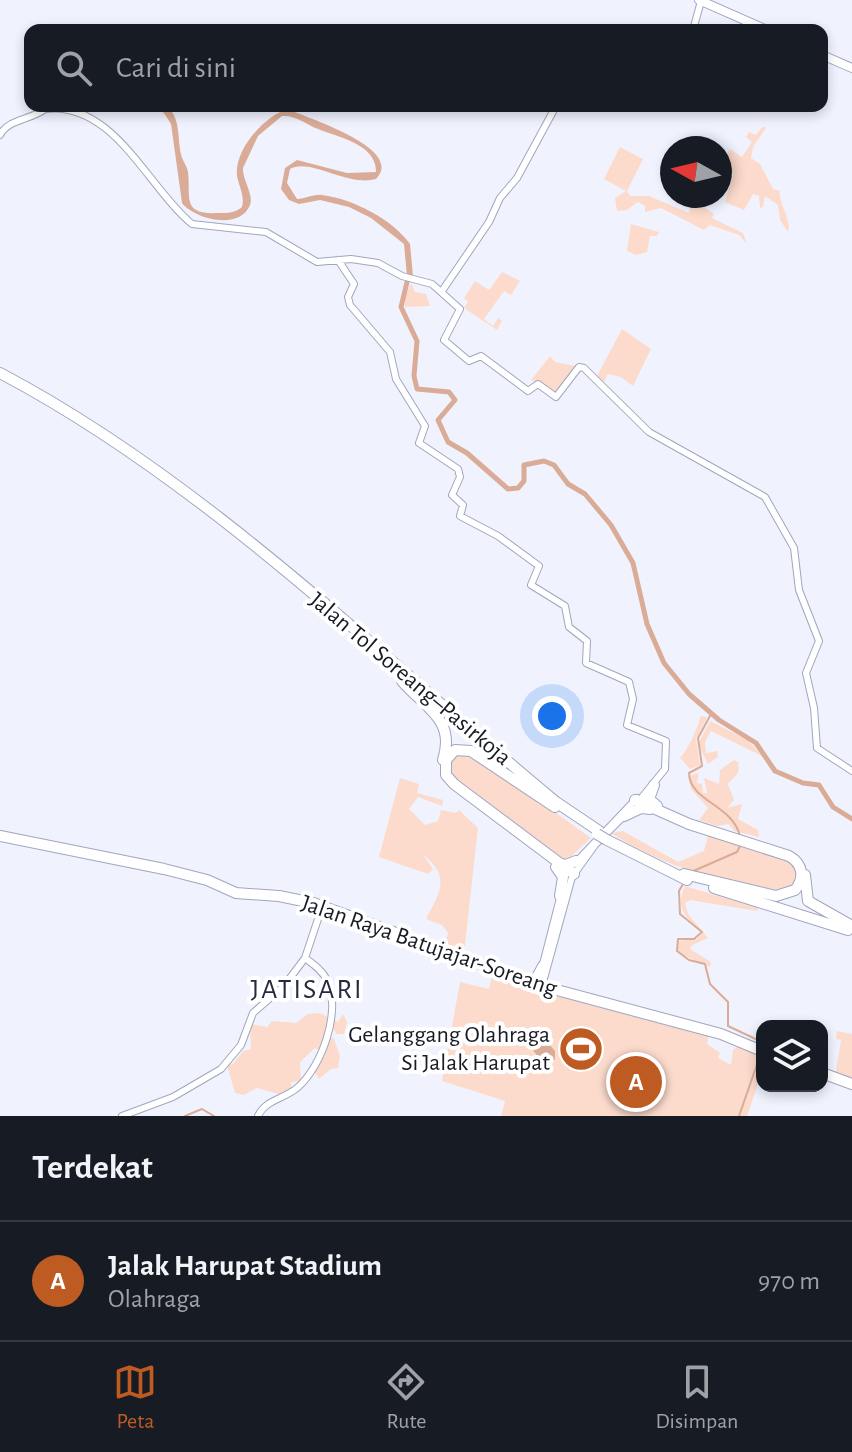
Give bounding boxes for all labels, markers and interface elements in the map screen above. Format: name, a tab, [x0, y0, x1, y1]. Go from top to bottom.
search box	[24, 24, 828, 112]
icon: search	[52, 46, 96, 90]
text: Cari di sini	[116, 53, 236, 83]
north arrow	[660, 136, 732, 208]
street label: Jalan Tol Soreang–Pasirkoja	[305, 588, 515, 770]
your location	[532, 696, 572, 736]
street label: Jalan Raya Batujajar-Soreang	[298, 891, 560, 1001]
district label: JATISARI	[251, 976, 364, 1004]
map controls	[756, 1020, 828, 1092]
button: layers	[756, 1020, 828, 1092]
place label: Gelanggang Olahraga Si Jalak Harupat	[348, 1023, 550, 1075]
sports icon: Gelanggang Olahraga Si Jalak Harupat	[557, 1025, 605, 1073]
pin: A	[610, 1052, 662, 1112]
text: Terdekat	[32, 1151, 153, 1185]
text: Jalak Harupat Stadium	[108, 1251, 382, 1281]
text: A	[50, 1268, 66, 1294]
text: 970 m	[758, 1268, 820, 1294]
text: Olahraga	[108, 1286, 201, 1312]
tab: Peta	[113, 1360, 157, 1434]
tab: Rute	[384, 1360, 428, 1434]
tab: Disimpan	[655, 1360, 738, 1434]

